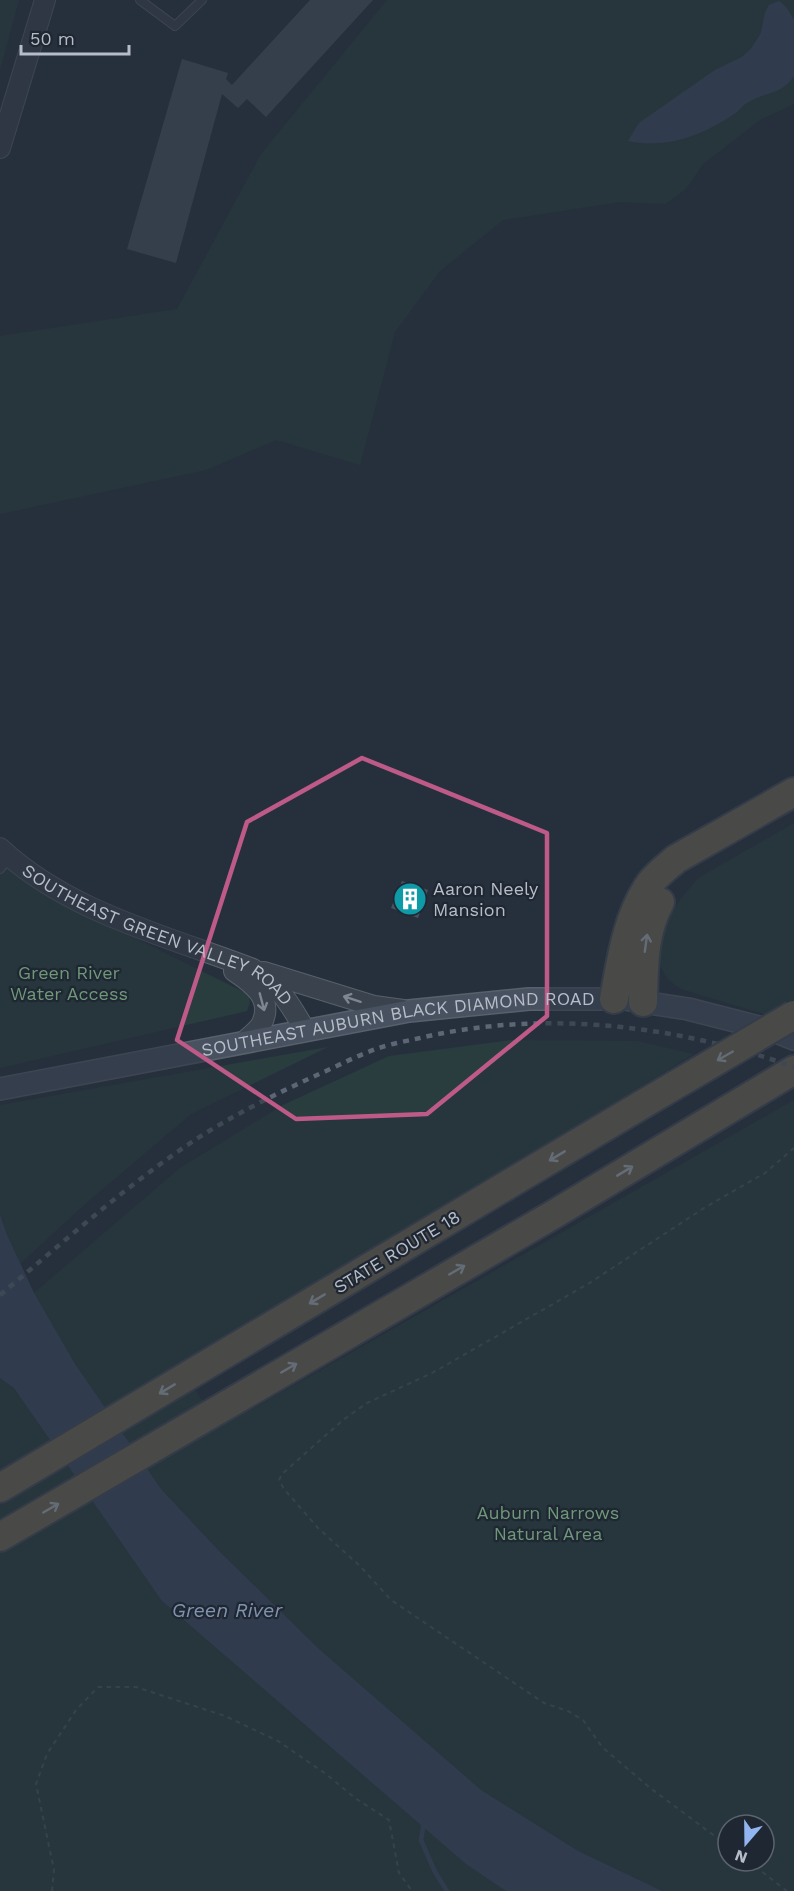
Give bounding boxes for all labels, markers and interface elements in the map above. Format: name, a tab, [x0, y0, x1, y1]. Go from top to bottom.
scale bar	[21, 18, 129, 56]
text: 50 m	[30, 28, 75, 49]
street label: SOUTHEAST GREEN VALLEY ROAD	[19, 859, 297, 1009]
place label: Aaron Neely Mansion	[433, 878, 539, 920]
building icon: Aaron Neely Mansion	[392, 881, 428, 917]
one-way arrow	[641, 934, 652, 954]
park label: Green River Water Access	[10, 962, 128, 1004]
street label: SOUTHEAST AUBURN BLACK DIAMOND ROAD	[200, 988, 595, 1060]
one-way arrow	[256, 992, 268, 1011]
one-way arrow	[343, 993, 362, 1004]
one-way arrow	[717, 1050, 734, 1062]
one-way arrow	[549, 1150, 566, 1162]
one-way arrow	[616, 1165, 633, 1177]
street label: STATE ROUTE 18	[330, 1206, 464, 1297]
one-way arrow	[448, 1264, 465, 1276]
one-way arrow	[309, 1294, 326, 1306]
one-way arrow	[280, 1362, 297, 1374]
one-way arrow	[159, 1384, 176, 1396]
one-way arrow	[42, 1502, 59, 1514]
park label: Auburn Narrows Natural Area	[477, 1502, 619, 1544]
water label: Green River	[172, 1598, 283, 1622]
north arrow	[716, 1813, 776, 1873]
text: N	[732, 1846, 750, 1868]

